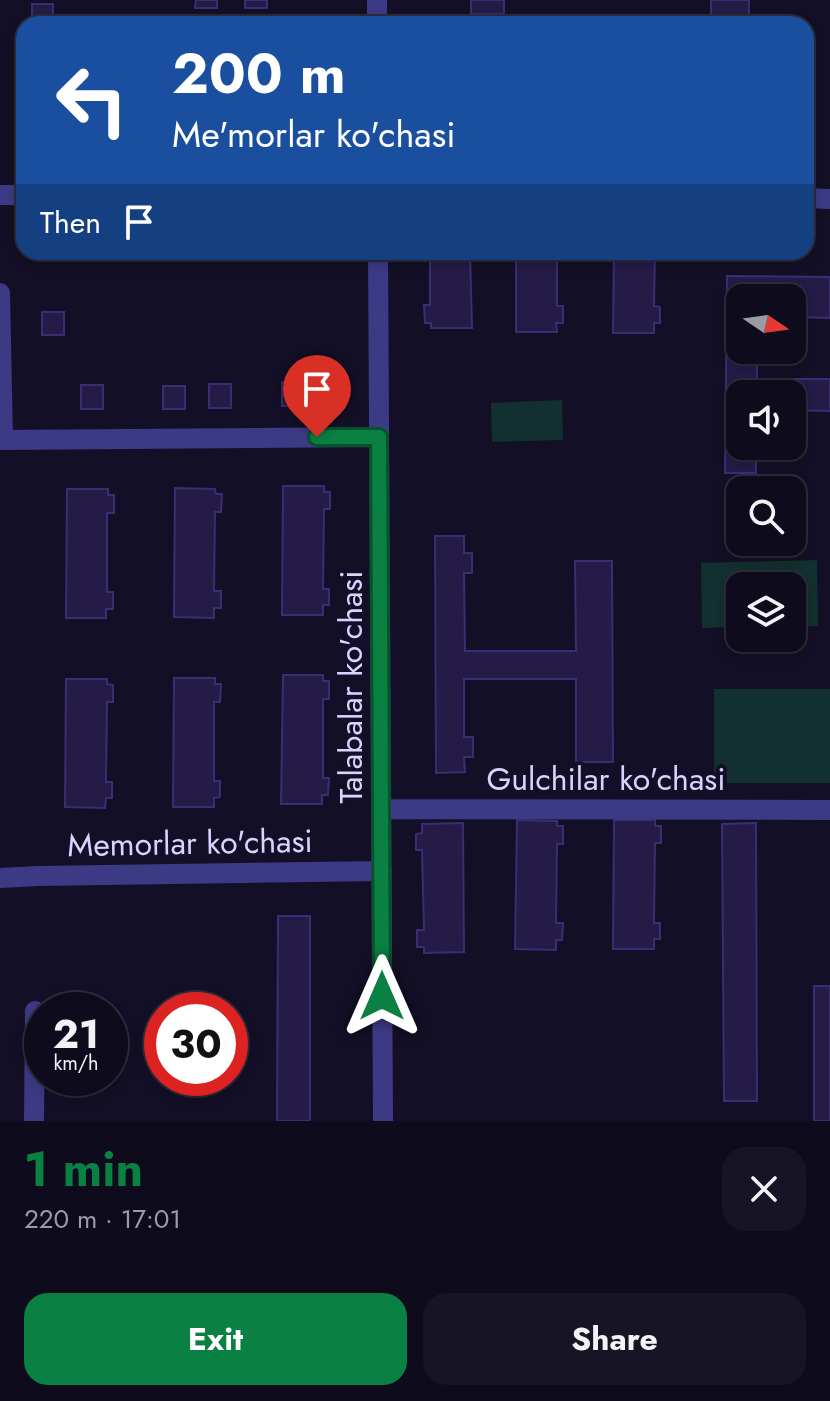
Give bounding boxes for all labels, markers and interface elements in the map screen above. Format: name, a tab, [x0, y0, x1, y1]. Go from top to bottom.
text: 200 m	[172, 33, 346, 114]
icon: left	[40, 48, 144, 152]
text: Me'morlar ko'chasi	[172, 108, 456, 160]
icon: arrive	[117, 200, 161, 244]
text: Then	[40, 201, 101, 244]
north arrow	[726, 284, 806, 364]
map controls	[726, 284, 806, 652]
pin	[283, 355, 351, 437]
icon: arrive	[295, 367, 339, 411]
button: sound	[726, 380, 806, 460]
button: search	[726, 476, 806, 556]
street label: Talabalar ko'chasi	[328, 570, 374, 804]
button: layers	[726, 572, 806, 652]
street label: Gulchilar ko'chasi	[486, 756, 726, 802]
street label: Memorlar ko'chasi	[67, 818, 313, 868]
position arrow	[340, 954, 424, 1038]
speed limit sign: 30	[144, 992, 248, 1096]
text: 21	[53, 1005, 99, 1063]
text: km/h	[53, 1049, 99, 1078]
text: 1 min	[24, 1135, 143, 1204]
button: close	[722, 1147, 806, 1231]
text: 220 m · 17:01	[24, 1200, 181, 1238]
button: Exit	[24, 1293, 407, 1385]
button: Share	[423, 1293, 806, 1385]

